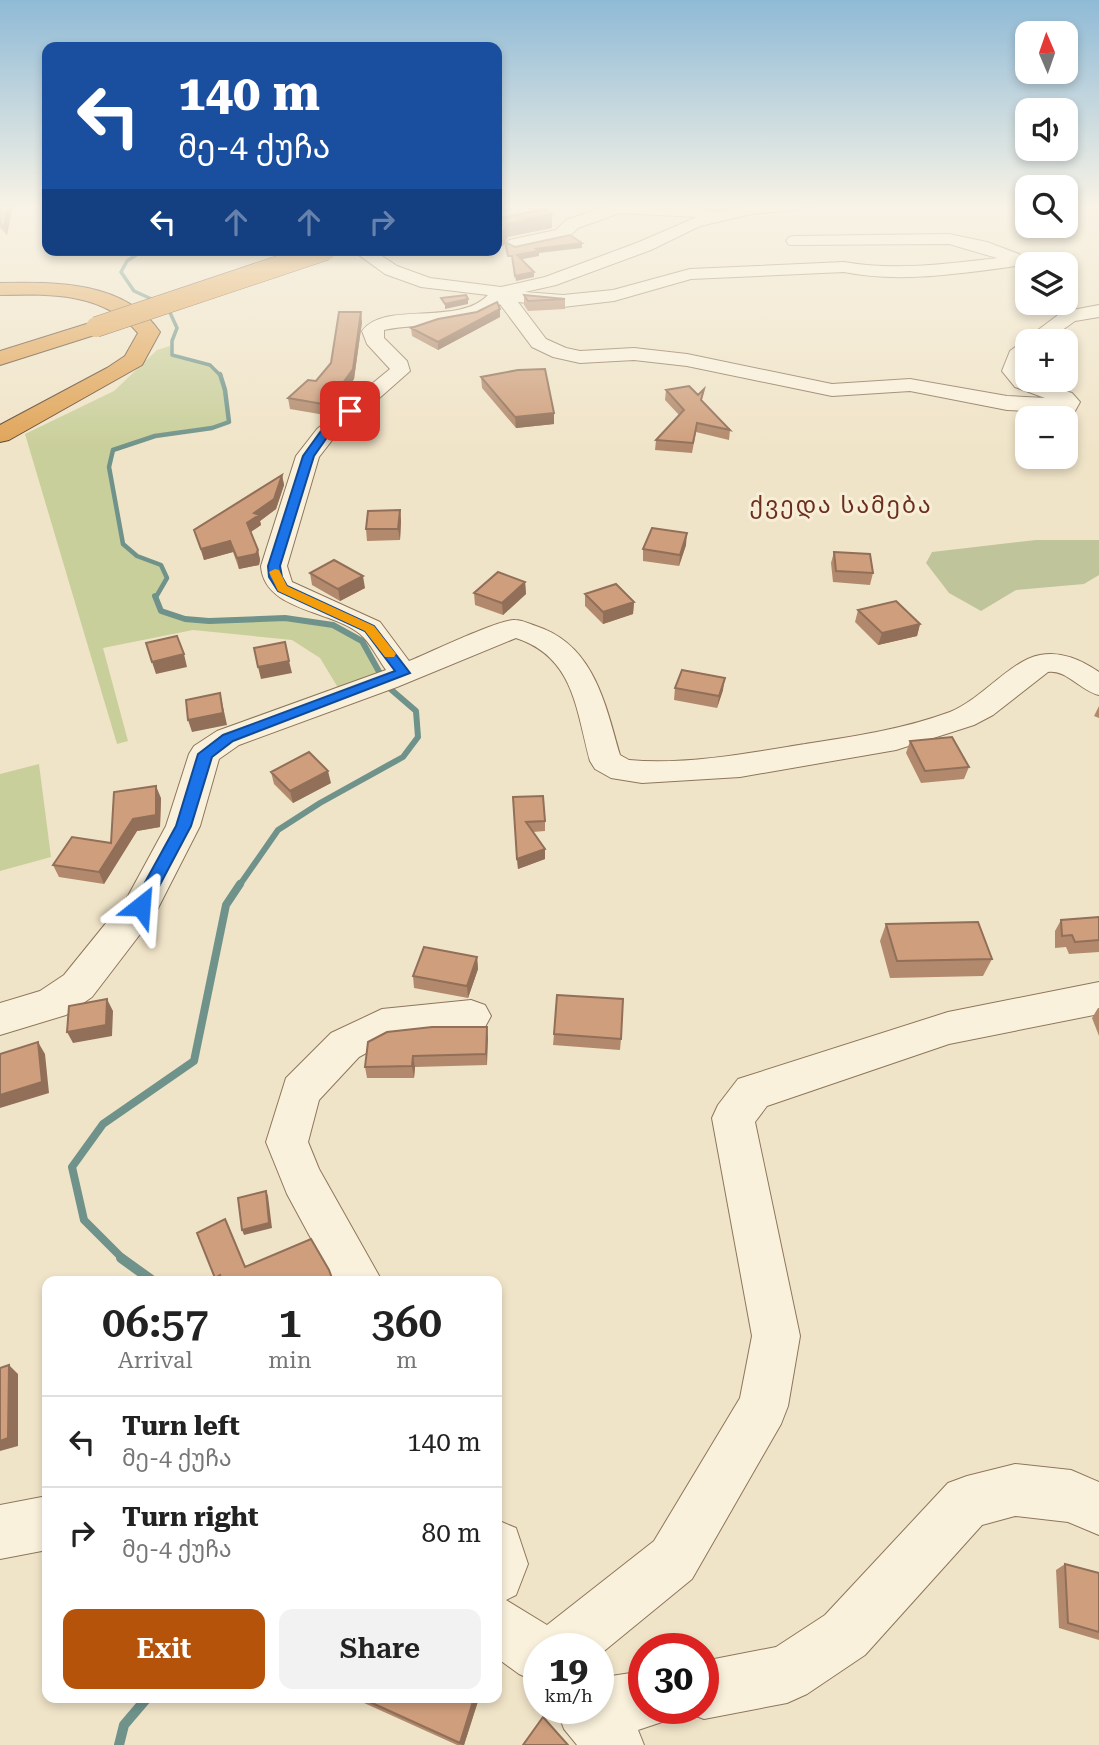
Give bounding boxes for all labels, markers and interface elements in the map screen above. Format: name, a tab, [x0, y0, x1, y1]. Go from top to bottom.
north arrow	[1015, 21, 1078, 84]
map controls	[1015, 21, 1078, 469]
text: 140 m	[178, 65, 320, 122]
icon: left	[63, 70, 154, 161]
button: sound	[1015, 98, 1078, 161]
text: მე-4 ქუჩა	[178, 128, 330, 166]
button: search	[1015, 175, 1078, 238]
icon: left	[144, 203, 182, 241]
icon: ahead	[217, 203, 255, 241]
icon: ahead	[290, 203, 328, 241]
icon: right	[363, 203, 401, 241]
button: layers	[1015, 252, 1078, 315]
button: +	[1015, 329, 1078, 392]
pin	[320, 381, 380, 441]
icon: arrive	[331, 392, 369, 430]
button: −	[1015, 406, 1078, 469]
district label: ქვედა სამება	[749, 492, 933, 519]
position arrow	[104, 869, 178, 943]
text: 06:57	[102, 1298, 208, 1347]
text: 1	[278, 1298, 302, 1347]
text: 360	[371, 1298, 442, 1347]
text: Arrival	[118, 1347, 193, 1374]
text: min	[268, 1347, 312, 1374]
text: m	[396, 1347, 417, 1374]
text: Turn left	[122, 1411, 240, 1441]
icon: left	[63, 1423, 101, 1461]
text: 140 m	[407, 1427, 481, 1457]
text: მე-4 ქუჩა	[122, 1445, 232, 1472]
text: Turn right	[122, 1502, 258, 1532]
icon: right	[63, 1514, 101, 1552]
text: 80 m	[422, 1518, 481, 1548]
text: მე-4 ქუჩა	[122, 1536, 232, 1563]
button: Exit	[63, 1609, 265, 1689]
button: Share	[279, 1609, 481, 1689]
speed limit sign: 30	[628, 1633, 719, 1724]
text: 19	[549, 1649, 588, 1690]
text: km/h	[544, 1685, 593, 1706]

